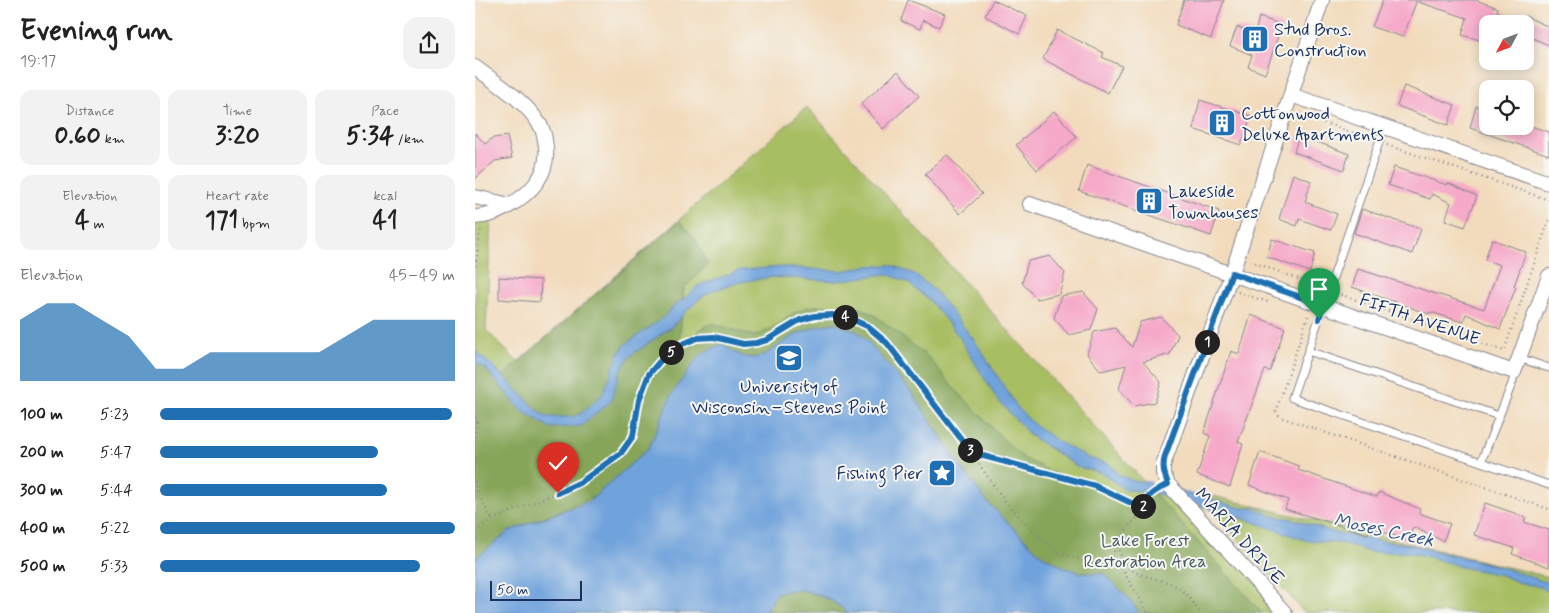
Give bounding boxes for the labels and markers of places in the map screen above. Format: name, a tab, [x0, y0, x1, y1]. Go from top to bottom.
place label: Stud Bros. Construction	[1274, 18, 1367, 63]
building icon: Stud Bros. Construction	[1240, 24, 1270, 54]
place label: Cottonwood Deluxe Apartments	[1241, 102, 1384, 148]
building icon: Cottonwood Deluxe Apartments	[1207, 108, 1237, 138]
place label: Lakeside Townhouses	[1168, 180, 1259, 225]
building icon: Lakeside Townhouses	[1134, 186, 1164, 216]
pin	[1298, 268, 1340, 319]
pin: 4	[833, 304, 857, 330]
pin: 1	[1195, 330, 1219, 354]
pin: 5	[659, 340, 683, 364]
school or university icon: University of Wisconsin–Stevens Point	[774, 343, 804, 373]
place label: University of Wisconsin–Stevens Point	[692, 375, 887, 420]
pin: 3	[957, 438, 983, 462]
pin	[537, 442, 579, 493]
place icon: Fishing Pier	[927, 458, 957, 488]
place label: Fishing Pier	[836, 462, 923, 488]
pin: 2	[1131, 494, 1155, 518]

